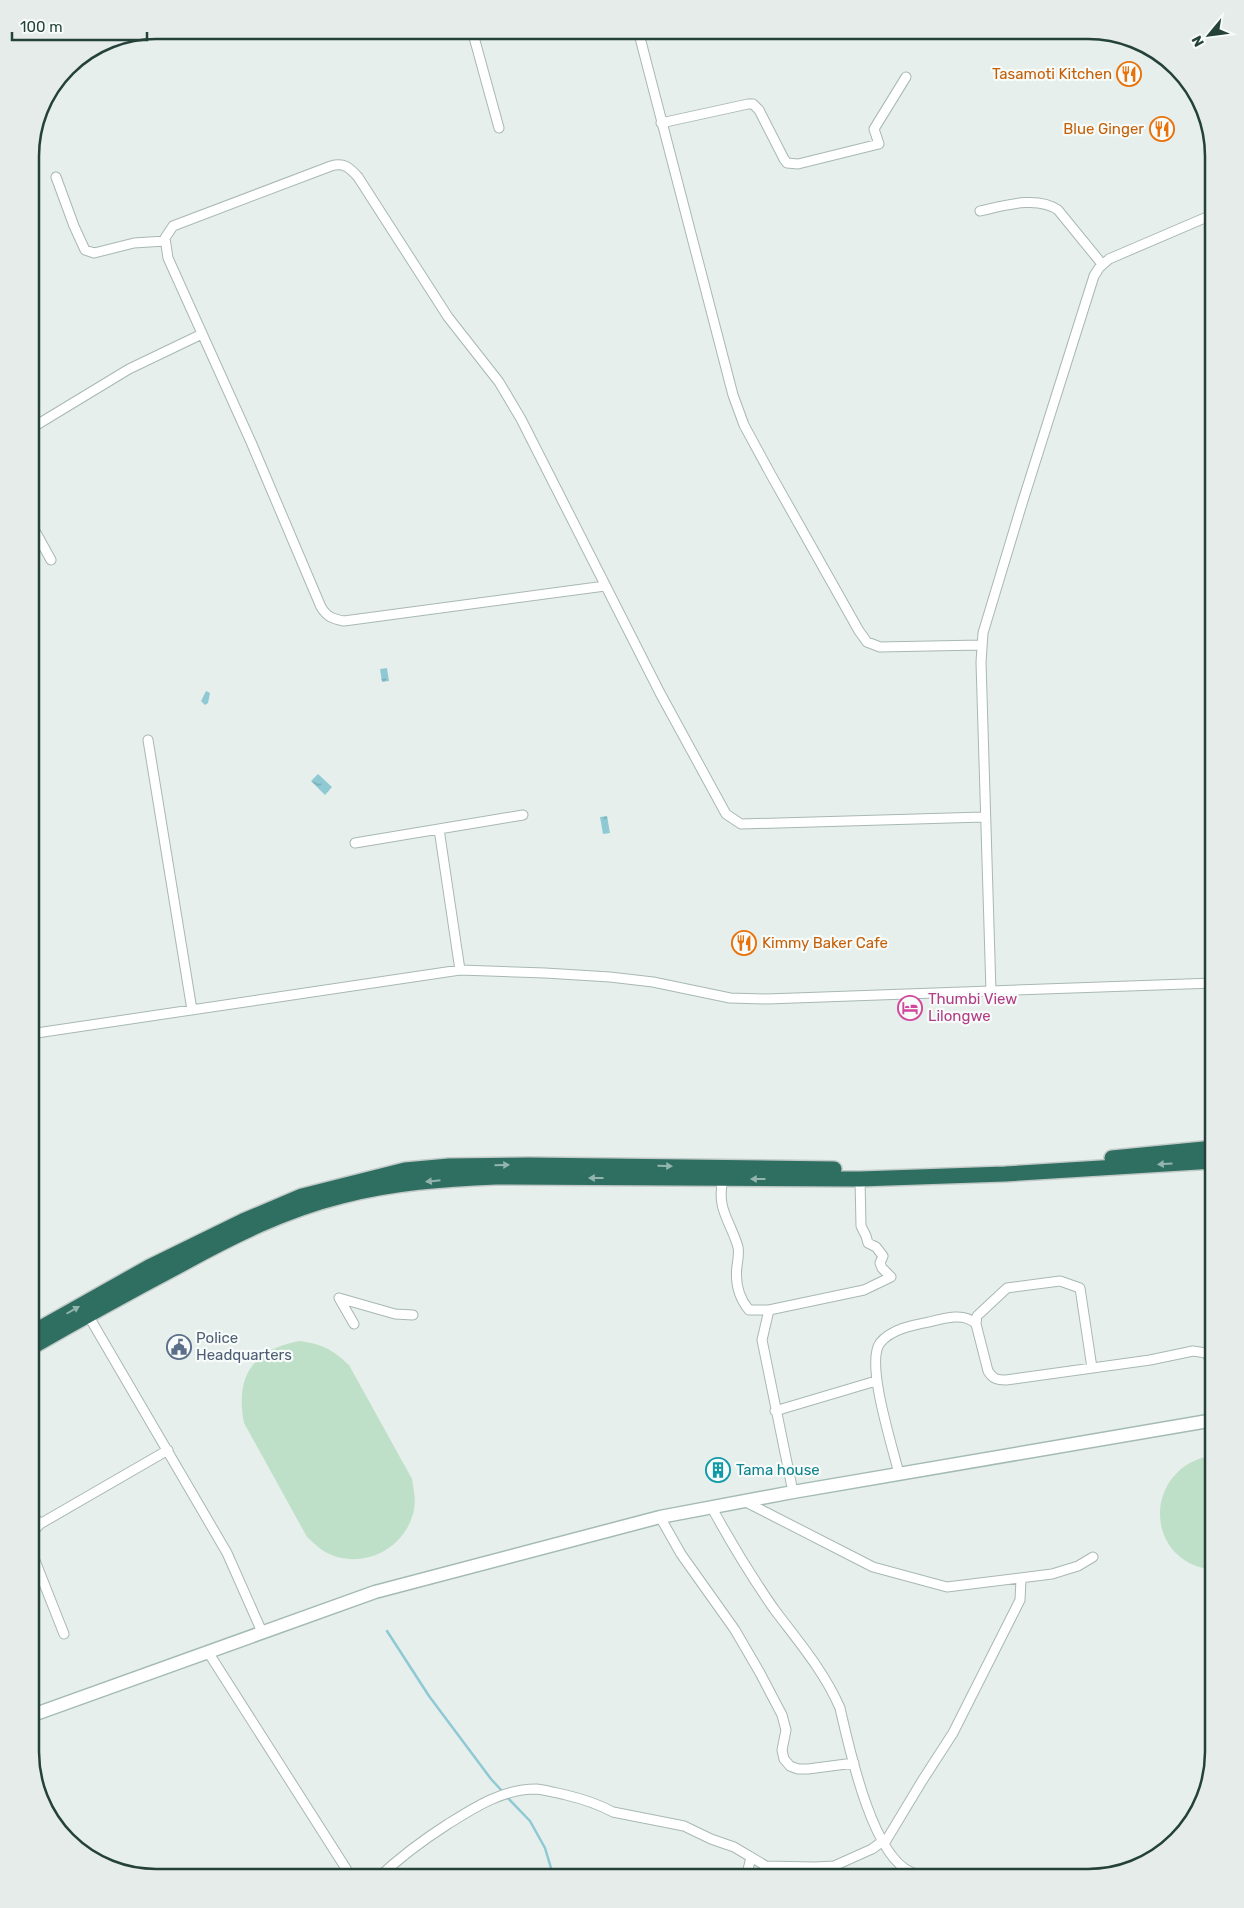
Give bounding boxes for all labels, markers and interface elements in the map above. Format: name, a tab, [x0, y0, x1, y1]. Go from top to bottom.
scale bar	[12, 10, 148, 42]
north arrow	[1184, 10, 1234, 60]
text: 100 m	[20, 18, 62, 36]
text: N	[1188, 33, 1208, 50]
restaurant icon: Tasamoti Kitchen	[1116, 61, 1142, 87]
place label: Tasamoti Kitchen	[992, 65, 1112, 83]
restaurant icon: Blue Ginger	[1149, 116, 1175, 142]
place label: Blue Ginger	[1063, 120, 1144, 138]
restaurant icon: Kimmy Baker Cafe	[731, 930, 757, 956]
place label: Kimmy Baker Cafe	[762, 934, 888, 952]
place label: Thumbi View Lilongwe	[928, 990, 1017, 1025]
hotel icon: Thumbi View Lilongwe	[897, 995, 923, 1021]
one-way arrow	[494, 1161, 510, 1169]
one-way arrow	[1157, 1161, 1173, 1169]
one-way arrow	[657, 1162, 673, 1170]
one-way arrow	[588, 1174, 604, 1182]
one-way arrow	[750, 1175, 766, 1183]
one-way arrow	[425, 1177, 441, 1185]
one-way arrow	[66, 1306, 79, 1315]
place label: Police Headquarters	[196, 1329, 292, 1364]
public building icon: Police Headquarters	[166, 1334, 192, 1360]
building icon: Tama house	[705, 1457, 731, 1483]
place label: Tama house	[736, 1461, 820, 1479]

